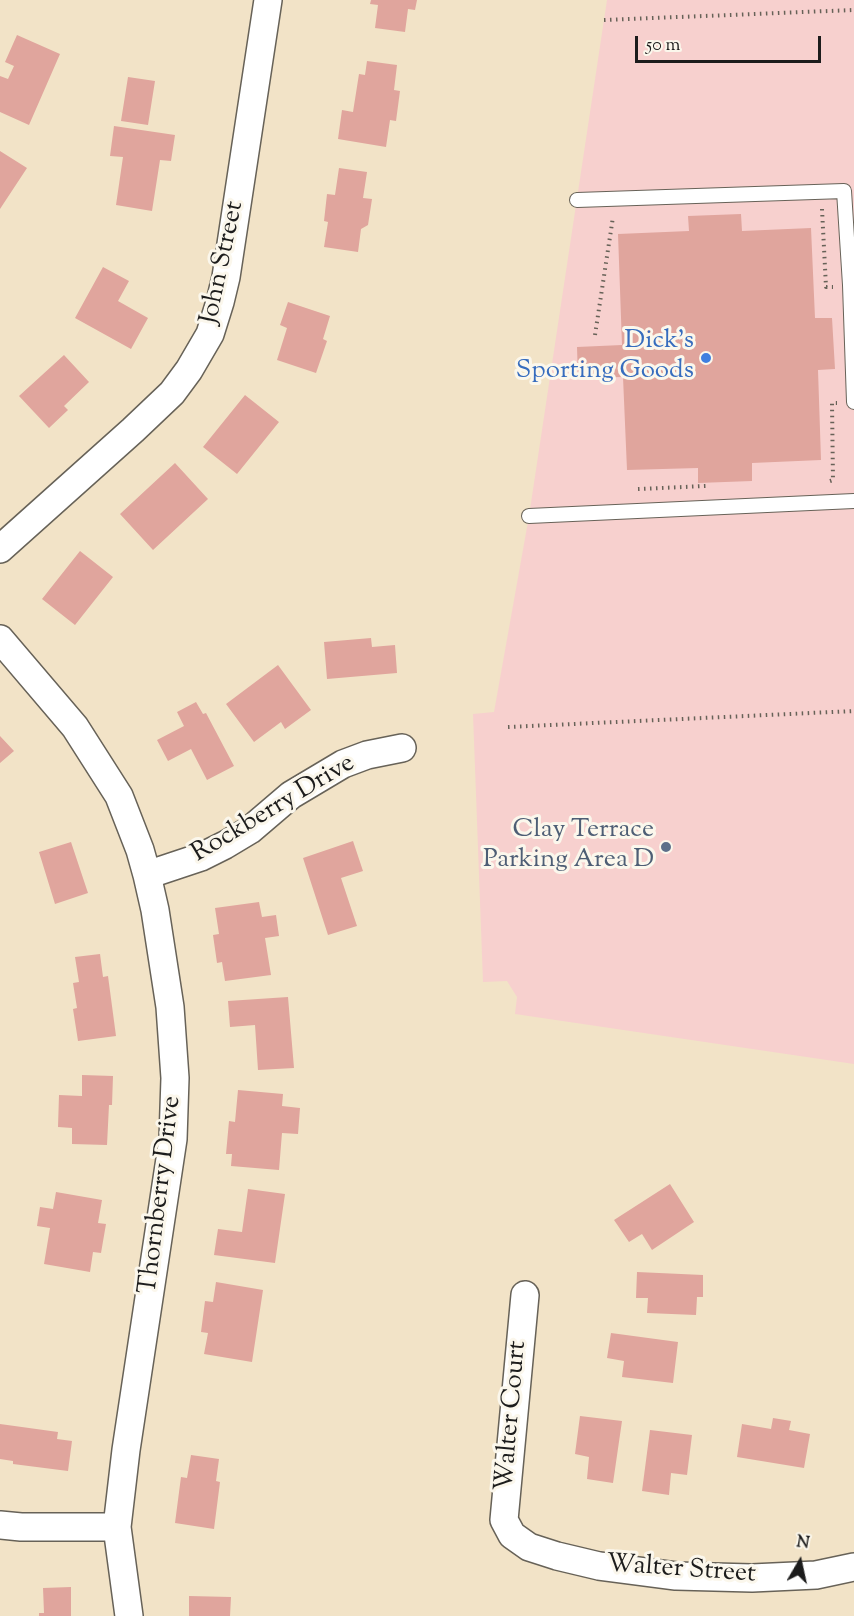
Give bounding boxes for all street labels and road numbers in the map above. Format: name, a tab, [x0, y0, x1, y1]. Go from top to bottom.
street label: John Street	[196, 199, 252, 327]
street label: Rockberry Drive	[187, 749, 361, 871]
street label: Thornberry Drive	[134, 1094, 190, 1296]
street label: Walter Court	[491, 1340, 535, 1492]
street label: Walter Street	[605, 1550, 757, 1592]

